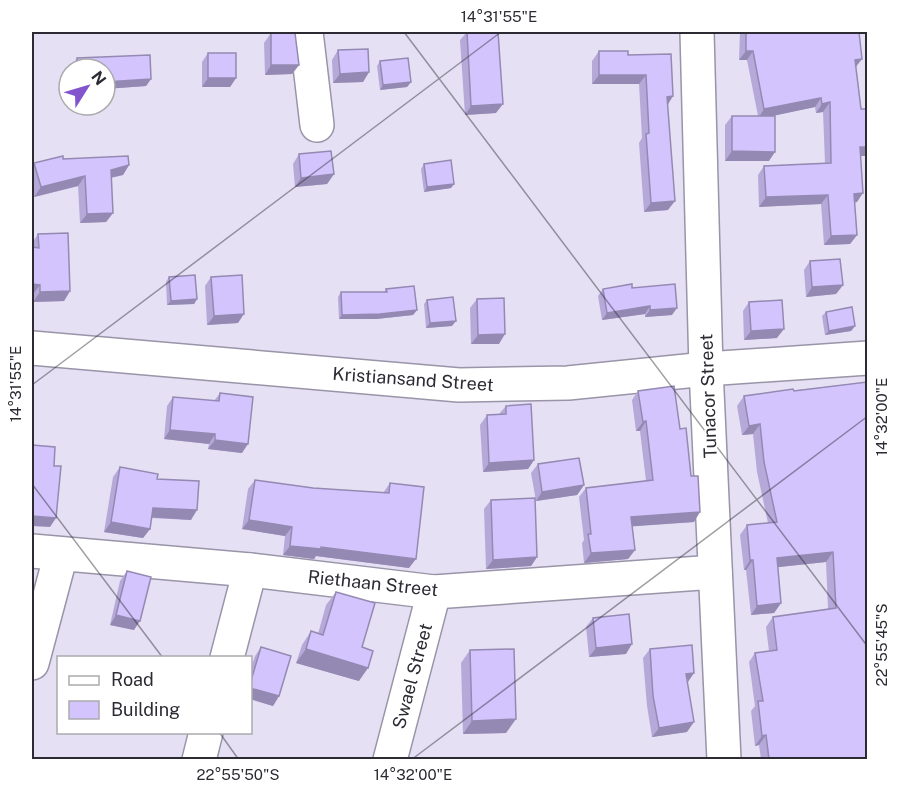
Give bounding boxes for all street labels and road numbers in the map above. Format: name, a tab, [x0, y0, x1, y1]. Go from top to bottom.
street label: Tunacor Street	[695, 333, 721, 459]
street label: Kristiansand Street	[332, 363, 494, 395]
street label: Riethaan Street	[307, 566, 439, 600]
street label: Swael Street	[388, 621, 436, 731]

